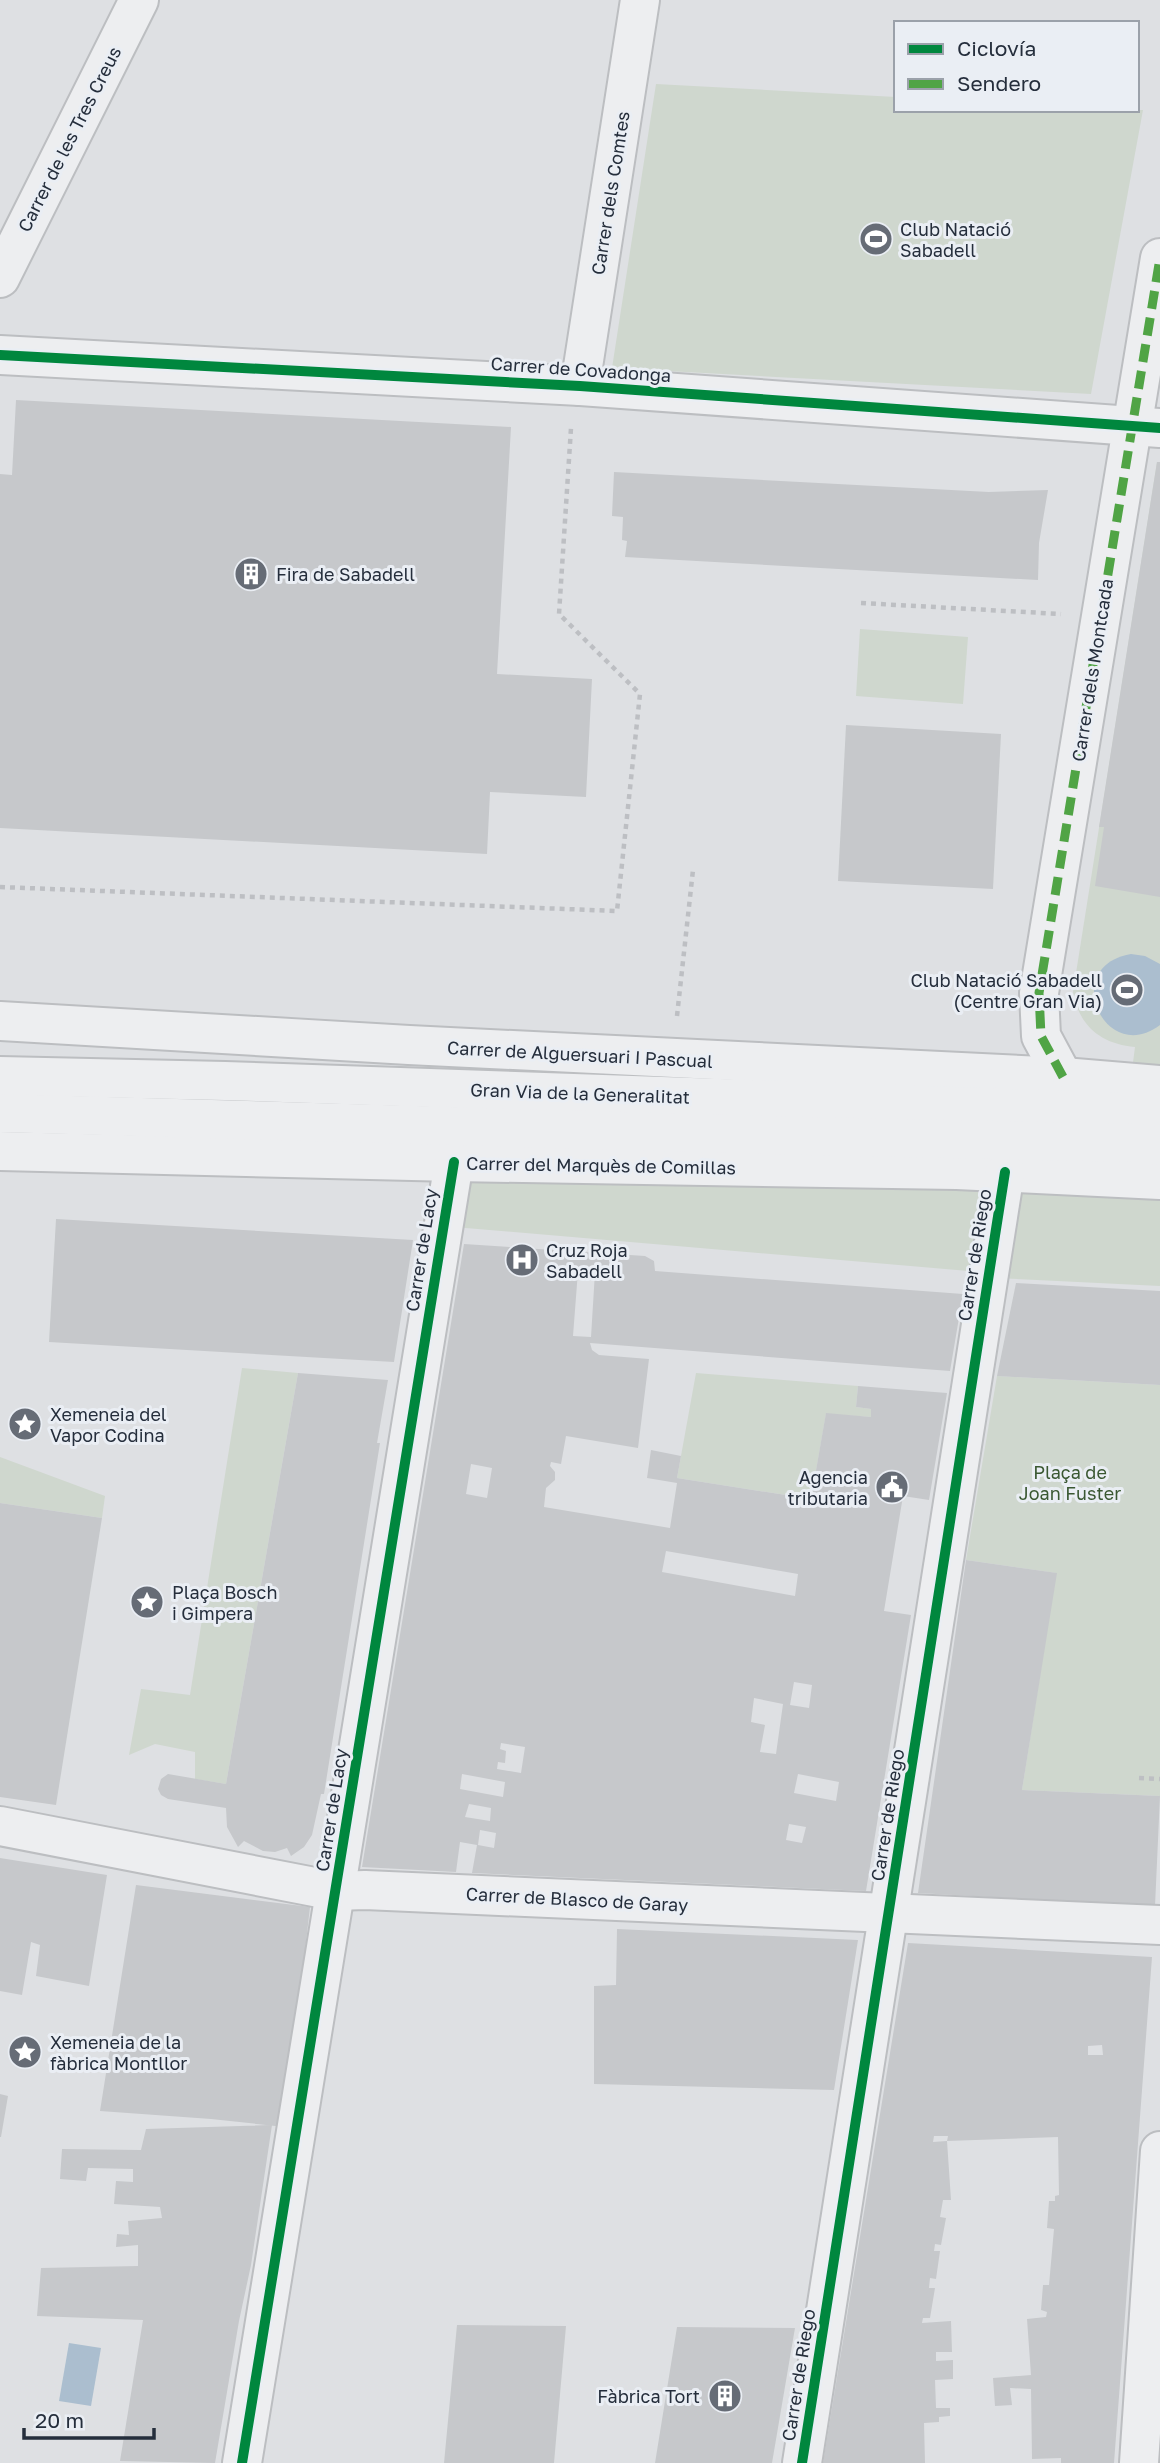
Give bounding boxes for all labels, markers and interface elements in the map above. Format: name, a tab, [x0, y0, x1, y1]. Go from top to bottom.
legend	[894, 21, 1139, 112]
text: Ciclovía	[957, 35, 1036, 61]
street label: Carrer de les Tres Creus	[13, 43, 125, 235]
text: Sendero	[957, 70, 1041, 96]
street label: Carrer dels Comtes	[586, 110, 634, 276]
place label: Club Natació Sabadell	[900, 218, 1011, 261]
sports icon: Club Natació Sabadell	[857, 220, 895, 258]
street label: Carrer de Covadonga	[490, 352, 672, 386]
building icon: Fira de Sabadell	[232, 555, 270, 593]
place label: Fira de Sabadell	[276, 563, 415, 585]
street label: Carrer dels Montcada	[1067, 577, 1117, 763]
place label: Club Natació Sabadell (Centre Gran Via)	[911, 969, 1102, 1012]
sports icon: Club Natació Sabadell (Centre Gran Via)	[1108, 971, 1146, 1009]
street label: Carrer de Alguersuari I Pascual	[447, 1036, 714, 1072]
street label: Gran Via de la Generalitat	[470, 1078, 690, 1108]
street label: Carrer del Marquès de Comillas	[466, 1152, 736, 1178]
street label: Carrer de Lacy	[400, 1187, 442, 1313]
street label: Carrer de Riego	[953, 1187, 995, 1323]
place label: Cruz Roja Sabadell	[546, 1239, 628, 1282]
hospital icon: Cruz Roja Sabadell	[503, 1241, 541, 1279]
place label: Xemeneia del Vapor Codina	[50, 1403, 167, 1446]
place icon: Xemeneia del Vapor Codina	[6, 1405, 44, 1443]
park label: Plaça de Joan Fuster	[1019, 1461, 1121, 1504]
place label: Agencia tributaria	[788, 1466, 868, 1509]
public building icon: Agencia tributaria	[873, 1468, 911, 1506]
place label: Plaça Bosch i Gimpera	[172, 1581, 277, 1624]
place icon: Plaça Bosch i Gimpera	[128, 1583, 166, 1621]
street label: Carrer de Lacy	[310, 1747, 352, 1873]
street label: Carrer de Riego	[866, 1747, 908, 1883]
street label: Carrer de Blasco de Garay	[465, 1882, 689, 1916]
place label: Xemeneia de la fàbrica Montllor	[50, 2031, 187, 2074]
place icon: Xemeneia de la fàbrica Montllor	[6, 2033, 44, 2071]
street label: Carrer de Riego	[777, 2307, 819, 2443]
building icon: Fàbrica Tort	[706, 2377, 744, 2415]
place label: Fàbrica Tort	[597, 2385, 700, 2407]
scale bar	[24, 2396, 154, 2440]
text: 20 m	[35, 2407, 84, 2433]

